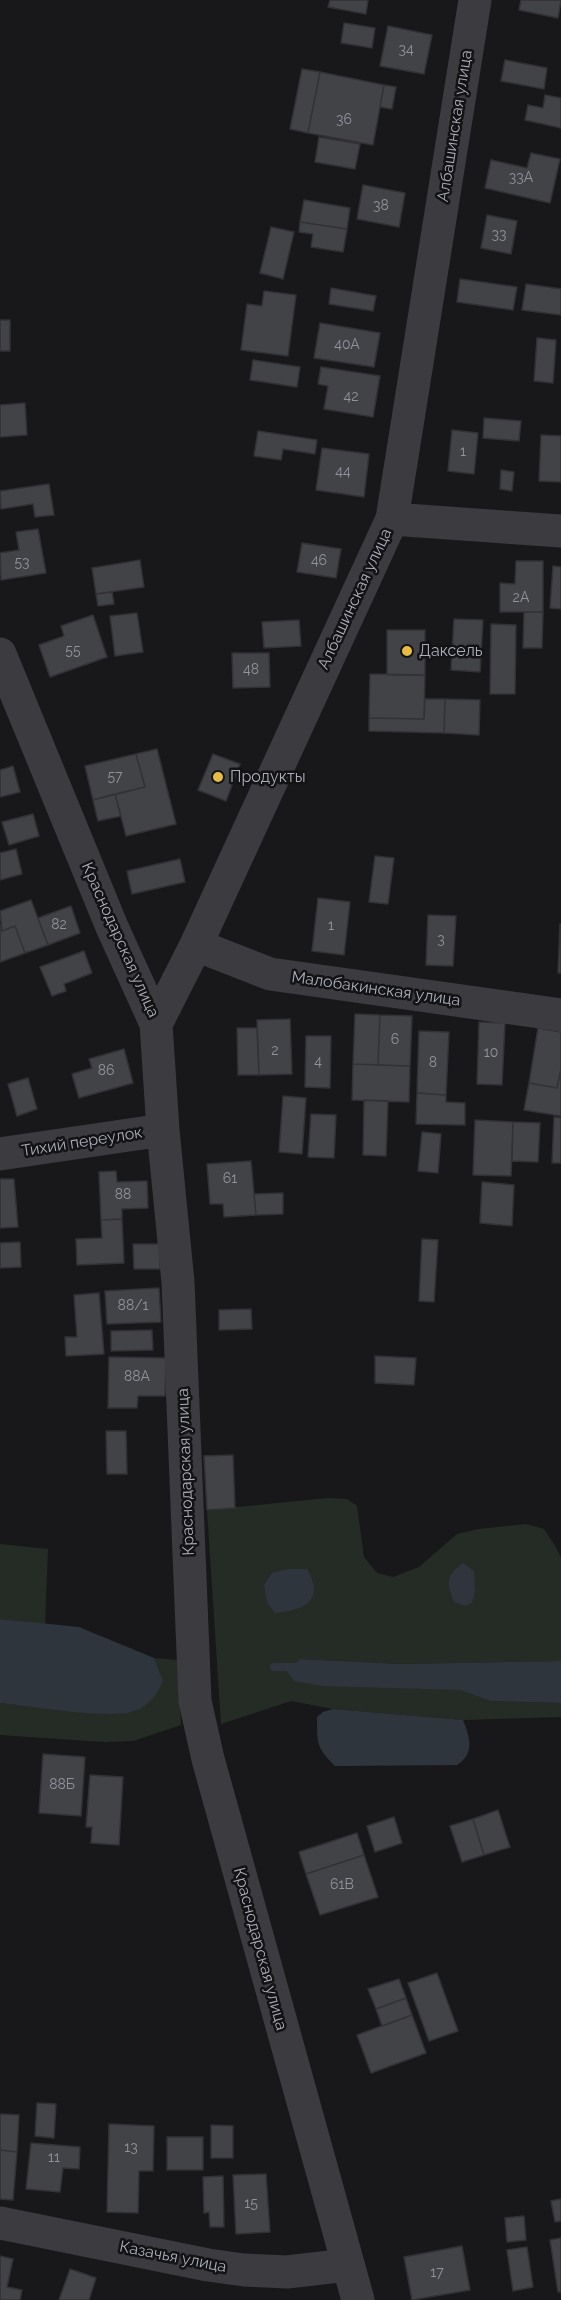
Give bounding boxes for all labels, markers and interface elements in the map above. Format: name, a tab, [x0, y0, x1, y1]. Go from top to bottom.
house number: 34	[398, 42, 414, 58]
street label: Албашинская улица	[434, 49, 476, 203]
house number: 36	[336, 112, 352, 128]
house number: 33А	[509, 170, 533, 186]
house number: 38	[373, 198, 389, 214]
house number: 33	[492, 227, 506, 243]
house number: 40А	[334, 337, 360, 353]
house number: 42	[344, 389, 358, 405]
house number: 1	[460, 444, 466, 460]
house number: 44	[335, 464, 351, 480]
street label: Албашинская улица	[314, 525, 396, 673]
house number: 46	[311, 553, 327, 569]
house number: 53	[14, 555, 30, 571]
house number: 2А	[513, 590, 529, 606]
place label: Даксель	[419, 641, 483, 661]
house number: 55	[65, 643, 81, 659]
marker: Даксель	[400, 644, 414, 658]
house number: 48	[243, 662, 259, 678]
place label: Продукты	[230, 767, 306, 787]
house number: 57	[107, 769, 123, 785]
marker: Продукты	[211, 770, 225, 784]
street label: Краснодарская улица	[77, 860, 163, 1020]
house number: 82	[51, 917, 67, 933]
house number: 1	[328, 918, 334, 934]
house number: 3	[437, 932, 445, 948]
street label: Малобакинская улица	[290, 968, 462, 1010]
house number: 6	[391, 1032, 399, 1048]
house number: 2	[271, 1043, 279, 1059]
house number: 10	[484, 1045, 498, 1061]
house number: 4	[314, 1054, 322, 1070]
house number: 8	[429, 1055, 437, 1071]
house number: 86	[98, 1063, 114, 1079]
street label: Тихий переулок	[20, 1123, 144, 1161]
house number: 61	[223, 1171, 237, 1187]
house number: 88	[115, 1187, 131, 1203]
house number: 88/1	[118, 1298, 148, 1314]
house number: 88А	[124, 1369, 150, 1385]
street label: Краснодарская улица	[173, 1388, 199, 1556]
house number: 88Б	[49, 1777, 75, 1793]
street label: Краснодарская улица	[229, 1866, 291, 2032]
house number: 61В	[330, 1877, 354, 1893]
house number: 13	[124, 2140, 138, 2156]
house number: 11	[48, 2150, 60, 2166]
house number: 15	[244, 2196, 258, 2212]
street label: Казачья улица	[118, 2237, 228, 2277]
house number: 17	[430, 2265, 444, 2281]

